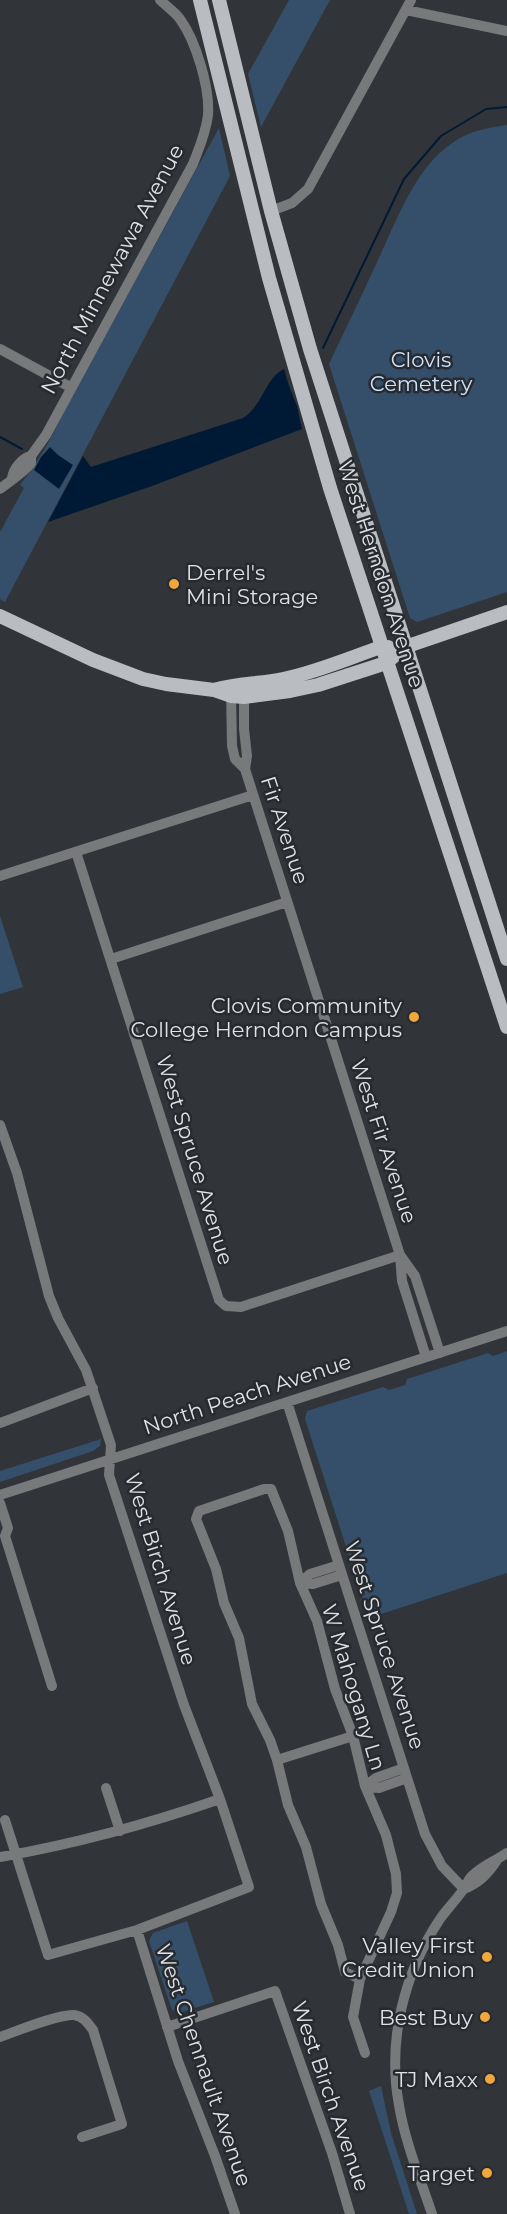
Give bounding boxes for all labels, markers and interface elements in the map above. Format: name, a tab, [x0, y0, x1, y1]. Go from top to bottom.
street label: North Minnewawa Avenue	[35, 140, 189, 398]
park label: Clovis Cemetery	[370, 347, 473, 396]
street label: West Herndon Avenue	[332, 457, 430, 691]
place label: Derrel's Mini Storage	[186, 560, 318, 609]
marker: Derrel's Mini Storage	[167, 577, 181, 591]
street label: Fir Avenue	[256, 773, 314, 887]
place label: Clovis Community College Herndon Campus	[131, 993, 403, 1042]
marker: Clovis Community College Herndon Campus	[407, 1010, 421, 1024]
street label: West Spruce Avenue	[151, 1052, 239, 1268]
street label: West Fir Avenue	[346, 1056, 422, 1226]
street label: North Peach Avenue	[140, 1349, 354, 1439]
street label: West Birch Avenue	[120, 1470, 202, 1668]
street label: West Spruce Avenue	[339, 1538, 431, 1752]
street label: W Mahogany Ln	[317, 1601, 391, 1773]
place label: Valley First Credit Union	[342, 1933, 475, 1982]
street label: West Chennault Avenue	[151, 1941, 257, 2189]
marker: Valley First Credit Union	[480, 1950, 494, 1964]
street label: West Birch Avenue	[287, 1998, 375, 2194]
place label: Best Buy	[379, 2005, 474, 2030]
marker: Best Buy	[478, 2010, 492, 2024]
place label: TJ Maxx	[395, 2067, 478, 2092]
marker: TJ Maxx	[483, 2072, 497, 2086]
place label: Target	[407, 2161, 475, 2186]
marker: Target	[480, 2166, 494, 2180]

